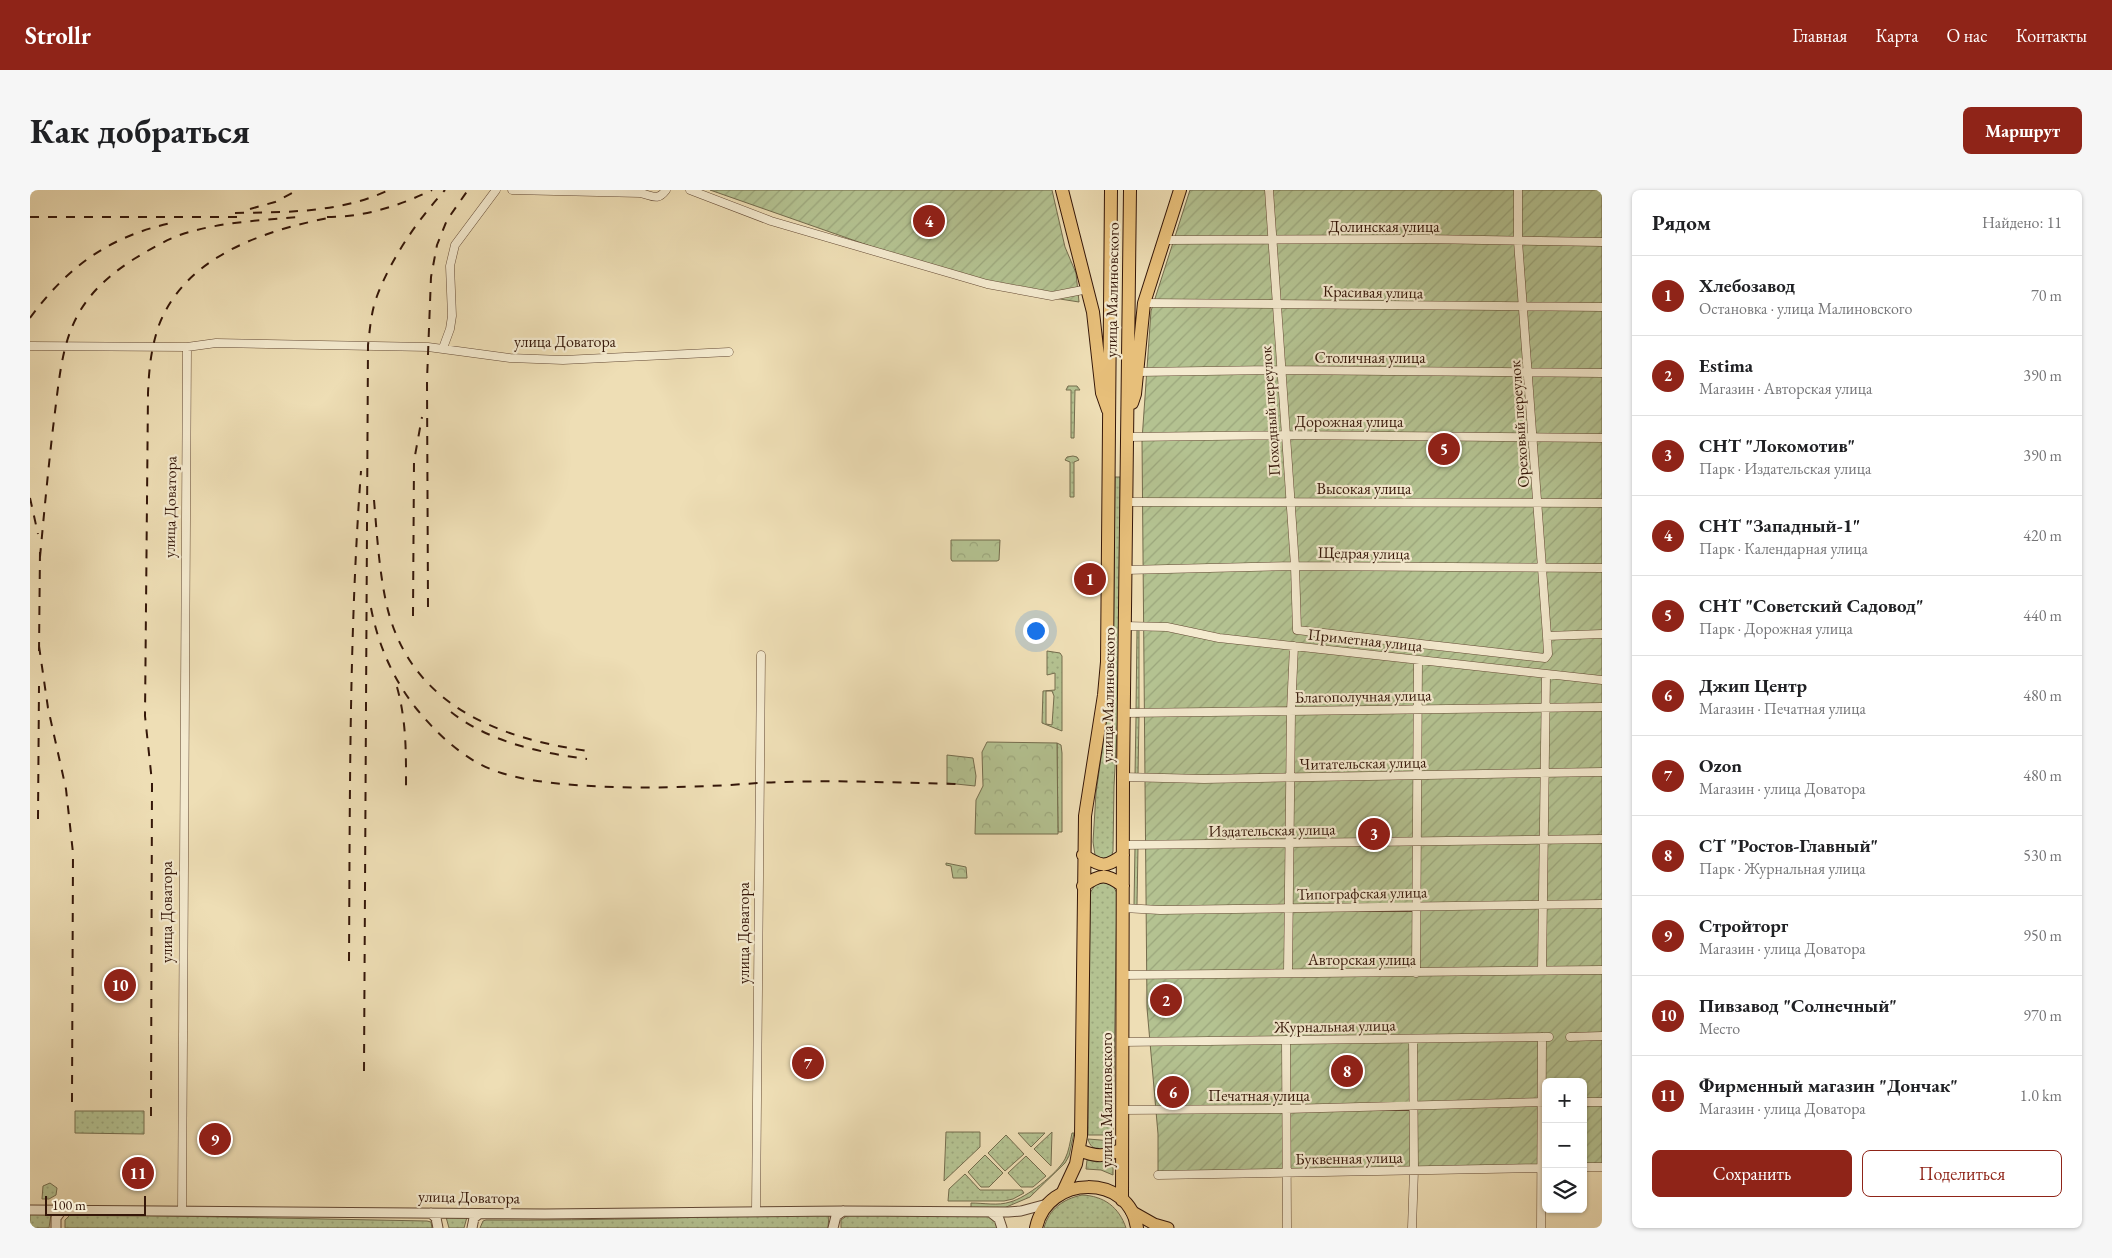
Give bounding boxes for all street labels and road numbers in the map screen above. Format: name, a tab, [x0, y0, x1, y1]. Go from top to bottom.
street label: Долинская улица	[1328, 216, 1440, 237]
street label: улица Малиновского	[1100, 222, 1124, 358]
street label: Красивая улица	[1323, 281, 1424, 303]
street label: улица Доватора	[514, 331, 617, 352]
street label: Походный переулок	[1255, 345, 1285, 477]
street label: Столичная улица	[1314, 347, 1426, 368]
street label: Ореховый переулок	[1504, 359, 1534, 488]
street label: Дорожная улица	[1295, 411, 1404, 432]
street label: улица Доватора	[159, 455, 181, 558]
street label: Высокая улица	[1317, 478, 1412, 499]
street label: Щедрая улица	[1318, 542, 1411, 564]
street label: Приметная улица	[1307, 624, 1424, 657]
street label: улица Малиновского	[1096, 627, 1120, 763]
street label: Благополучная улица	[1294, 684, 1432, 708]
street label: Читательская улица	[1299, 751, 1427, 775]
street label: Издательская улица	[1208, 818, 1336, 842]
street label: улица Доватора	[156, 860, 177, 963]
street label: улица Доватора	[733, 881, 754, 984]
street label: Типографская улица	[1296, 881, 1428, 905]
street label: Авторская улица	[1307, 949, 1417, 970]
street label: Журнальная улица	[1273, 1014, 1397, 1038]
street label: улица Малиновского	[1096, 1032, 1117, 1168]
street label: Печатная улица	[1208, 1085, 1311, 1106]
street label: Буквенная улица	[1295, 1147, 1404, 1169]
street label: улица Доватора	[418, 1186, 521, 1208]

